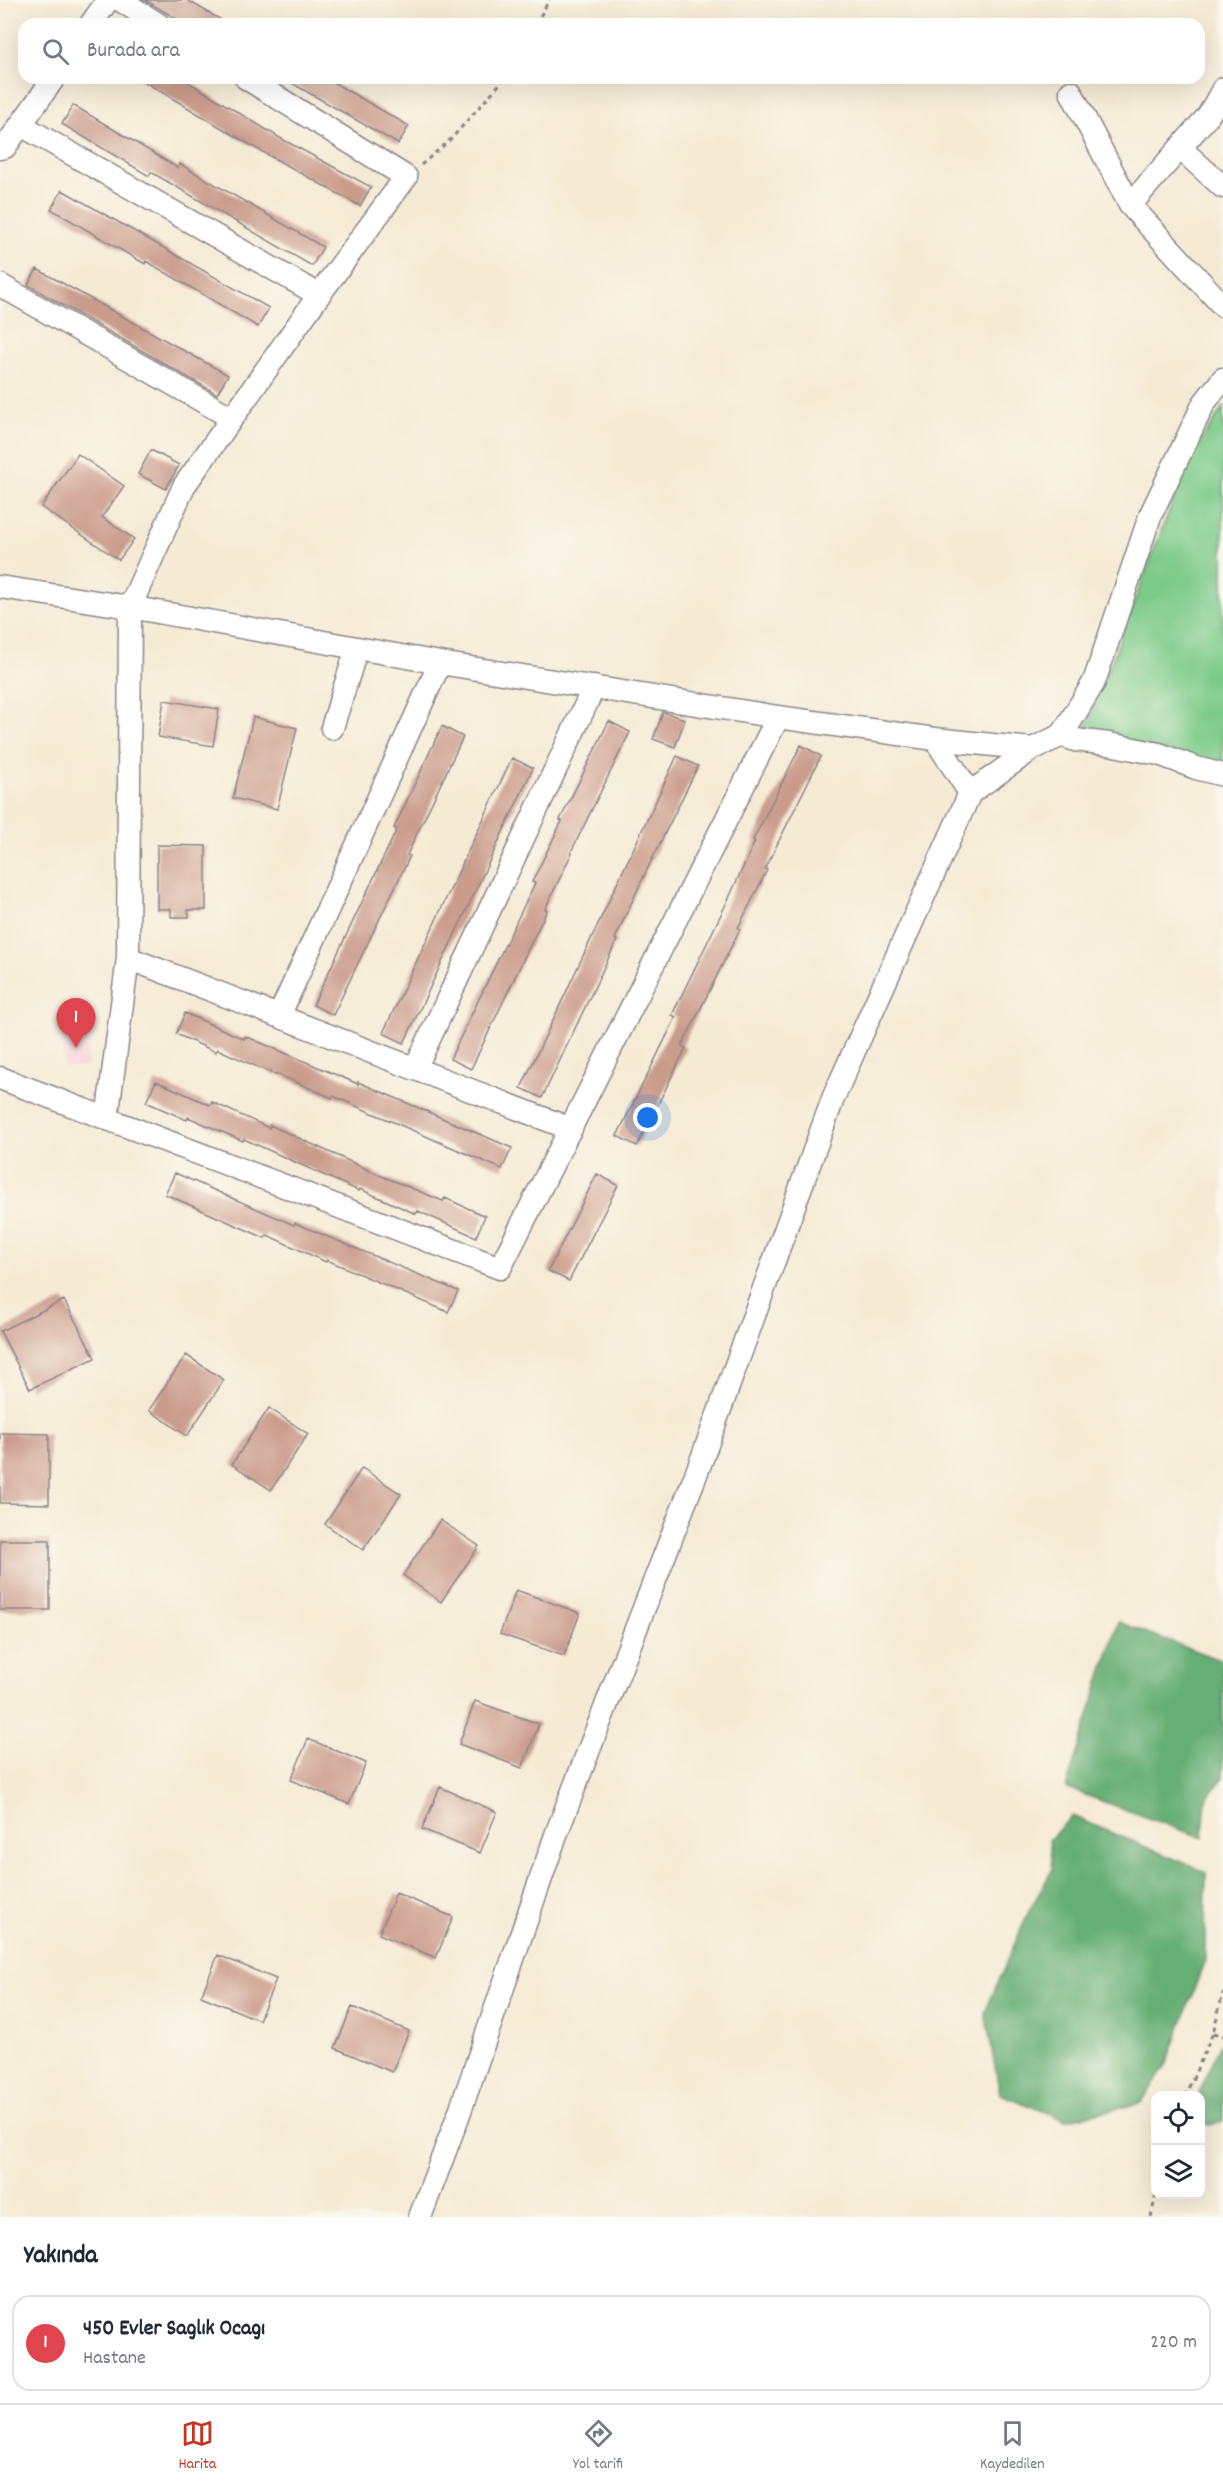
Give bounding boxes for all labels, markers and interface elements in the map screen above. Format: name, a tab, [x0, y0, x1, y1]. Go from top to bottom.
search box	[18, 18, 1205, 84]
icon: search	[39, 35, 72, 68]
text: Burada ara	[87, 36, 180, 67]
pin: 1	[56, 998, 96, 1048]
your location	[633, 1103, 662, 1132]
map controls	[1151, 2091, 1205, 2199]
button: locate	[1151, 2091, 1205, 2145]
button: layers	[1151, 2145, 1205, 2199]
text: Yakında	[24, 2238, 98, 2275]
text: 450 Evler Saglık Ocagı	[83, 2314, 265, 2345]
text: 1	[43, 2329, 48, 2357]
text: 220 m	[1150, 2329, 1197, 2357]
text: Hastane	[83, 2345, 146, 2373]
tab: Harita	[178, 2417, 216, 2476]
tab: Yol tarifi	[573, 2417, 623, 2476]
tab: Kaydedilen	[980, 2417, 1045, 2476]

